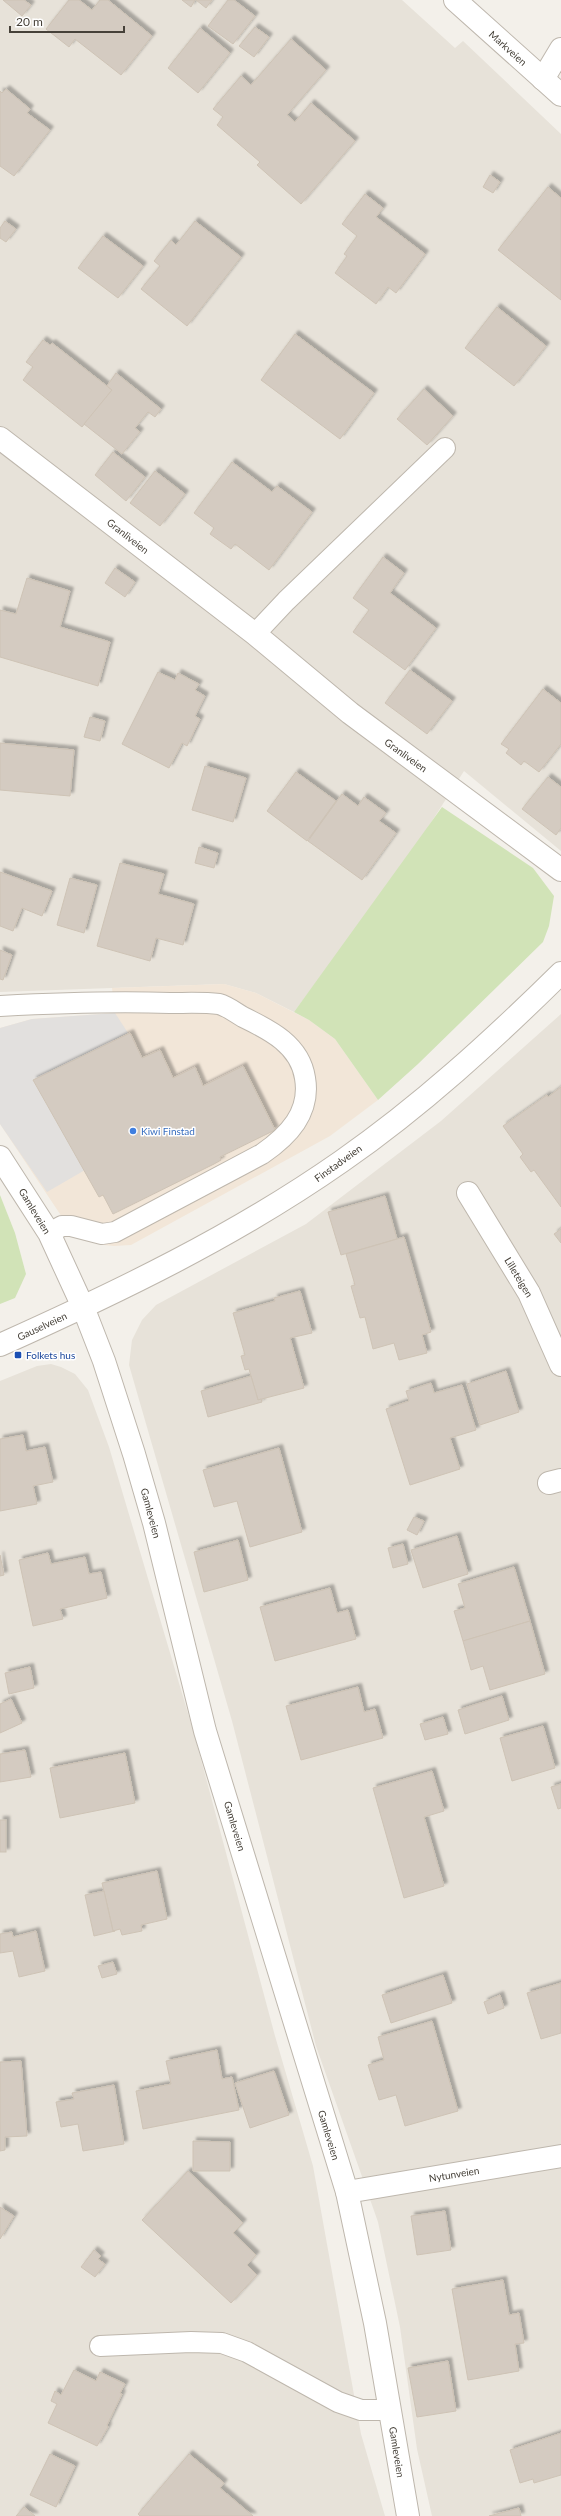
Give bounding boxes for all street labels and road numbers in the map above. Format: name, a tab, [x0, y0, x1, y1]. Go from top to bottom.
street label: Markveien	[487, 28, 529, 68]
street label: Granliveien	[105, 516, 151, 556]
street label: Granliveien	[382, 736, 430, 774]
street label: Finstadveien	[312, 1142, 364, 1184]
street label: Gamleveien	[17, 1186, 53, 1236]
street label: Lilleteigen	[502, 1255, 536, 1299]
street label: Gauselveien	[15, 1309, 69, 1343]
street label: Gamleveien	[139, 1487, 163, 1539]
street label: Gamleveien	[222, 1800, 248, 1852]
street label: Gamleveien	[316, 2109, 342, 2161]
street label: Nytunveien	[428, 2164, 480, 2184]
street label: Gamleveien	[387, 2426, 407, 2478]

